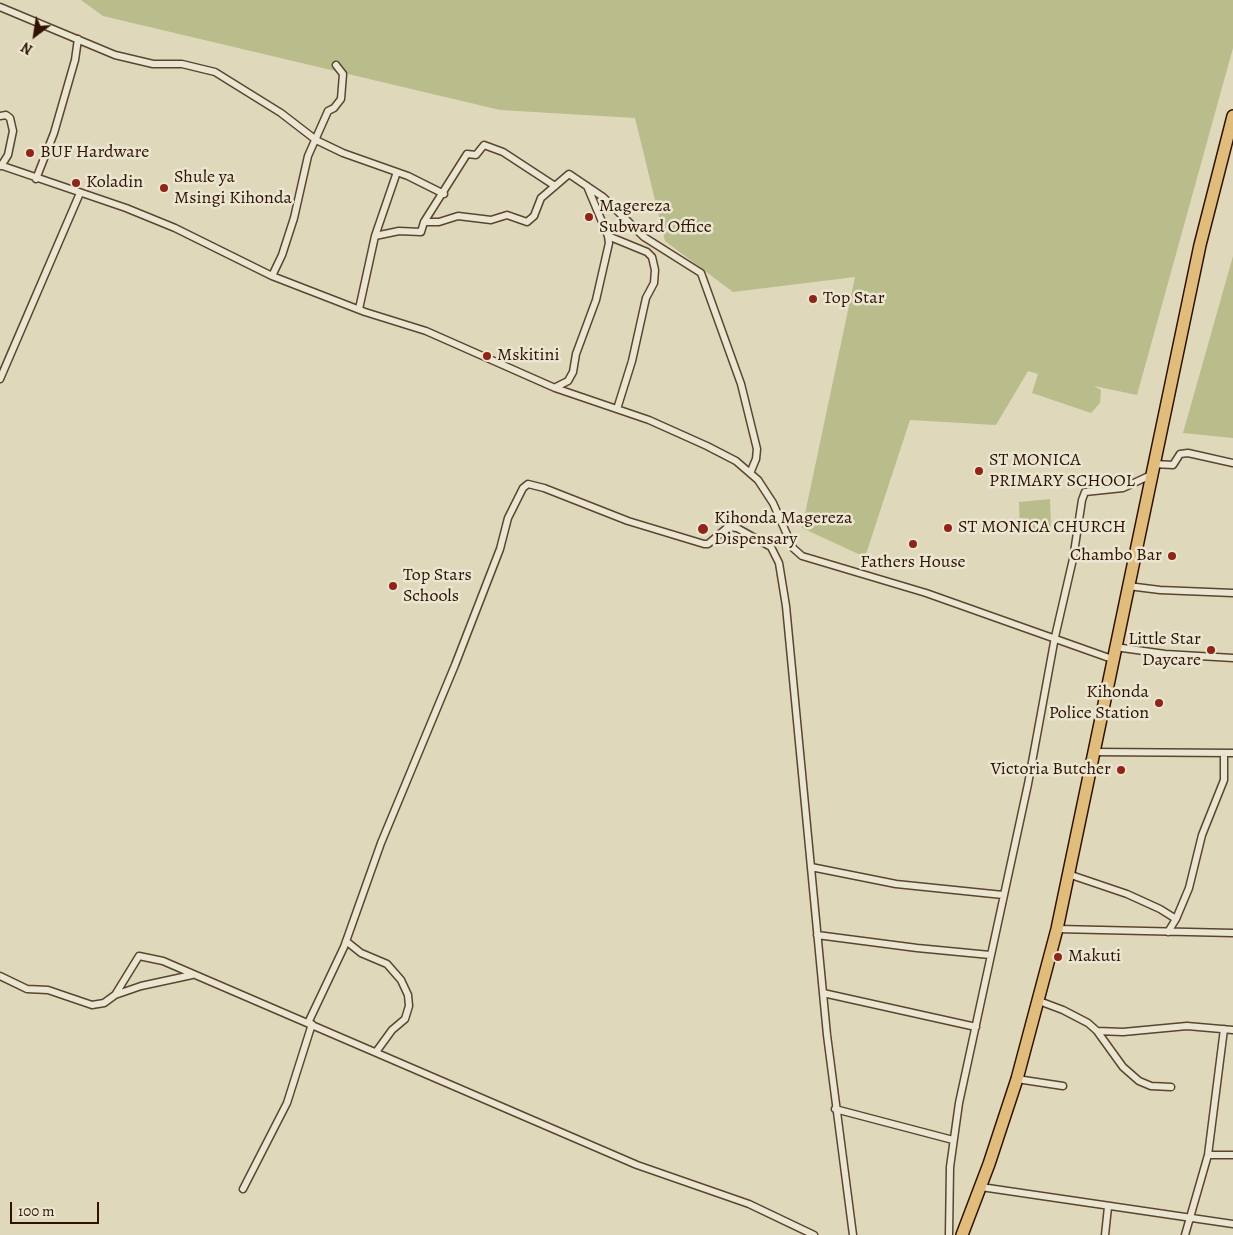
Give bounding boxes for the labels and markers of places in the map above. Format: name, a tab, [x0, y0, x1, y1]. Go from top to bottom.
place label: BUF Hardware	[40, 142, 149, 164]
marker: BUF Hardware	[24, 147, 36, 159]
place label: Shule ya Msingi Kihonda	[174, 167, 292, 210]
place label: Koladin	[86, 172, 143, 194]
marker: Koladin	[70, 177, 82, 189]
marker: Shule ya Msingi Kihonda	[158, 182, 170, 194]
place label: Magereza Subward Office	[599, 196, 712, 238]
marker: Magereza Subward Office	[583, 211, 595, 223]
place label: Top Star	[823, 288, 885, 310]
marker: Top Star	[807, 293, 819, 305]
place label: Mskitini	[497, 345, 559, 367]
marker: Mskitini	[481, 350, 493, 362]
place label: ST MONICA PRIMARY SCHOOL	[989, 450, 1135, 492]
marker: ST MONICA PRIMARY SCHOOL	[973, 465, 985, 477]
place label: Kihonda Magereza Dispensary	[714, 508, 852, 550]
place label: ST MONICA CHURCH	[958, 517, 1126, 539]
marker: Kihonda Magereza Dispensary	[696, 522, 710, 536]
marker: ST MONICA CHURCH	[942, 522, 954, 534]
marker: Fathers House	[907, 538, 919, 550]
place label: Chambo Bar	[1070, 545, 1162, 567]
marker: Chambo Bar	[1166, 550, 1178, 562]
place label: Fathers House	[860, 552, 966, 574]
place label: Top Stars Schools	[403, 565, 472, 608]
marker: Top Stars Schools	[387, 580, 399, 592]
place label: Little Star Daycare	[1128, 629, 1201, 672]
marker: Little Star Daycare	[1205, 644, 1217, 656]
place label: Kihonda Police Station	[1049, 682, 1149, 724]
marker: Kihonda Police Station	[1153, 697, 1165, 709]
place label: Victoria Butcher	[991, 759, 1111, 781]
marker: Victoria Butcher	[1115, 764, 1127, 776]
place label: Makuti	[1068, 946, 1121, 968]
marker: Makuti	[1052, 951, 1064, 963]

